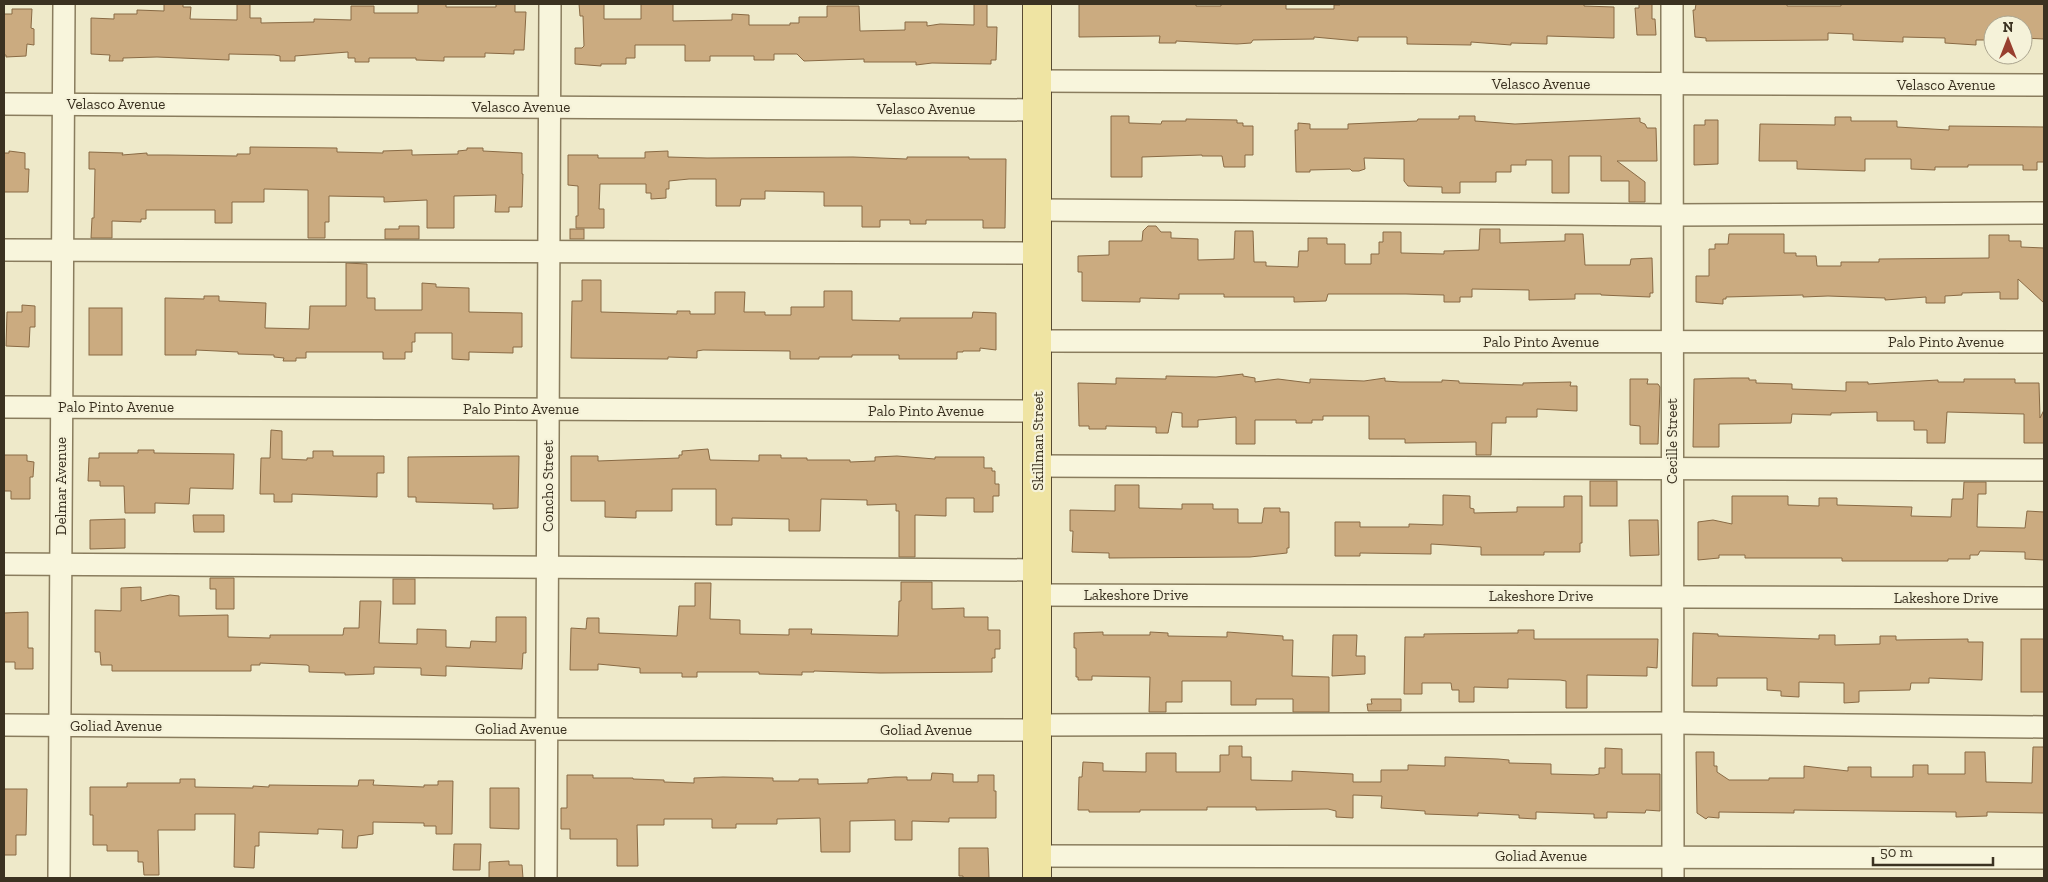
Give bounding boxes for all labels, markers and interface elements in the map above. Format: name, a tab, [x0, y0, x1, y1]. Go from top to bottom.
north arrow	[1983, 15, 2033, 65]
text: N	[2003, 19, 2014, 36]
street label: Velasco Avenue	[1491, 75, 1590, 93]
street label: Velasco Avenue	[1896, 76, 1995, 94]
street label: Velasco Avenue	[66, 95, 165, 113]
street label: Velasco Avenue	[471, 98, 570, 116]
street label: Velasco Avenue	[876, 100, 975, 118]
street label: Palo Pinto Avenue	[1483, 333, 1599, 351]
street label: Palo Pinto Avenue	[1888, 333, 2004, 351]
street label: Skillman Street	[1029, 391, 1047, 491]
street label: Palo Pinto Avenue	[58, 398, 174, 416]
street label: Cecille Street	[1663, 398, 1681, 484]
street label: Palo Pinto Avenue	[463, 400, 579, 418]
street label: Palo Pinto Avenue	[868, 402, 984, 420]
street label: Delmar Avenue	[52, 437, 70, 535]
street label: Concho Street	[539, 440, 557, 532]
street label: Lakeshore Drive	[1084, 586, 1188, 604]
street label: Lakeshore Drive	[1489, 587, 1593, 605]
street label: Lakeshore Drive	[1894, 589, 1998, 607]
street label: Goliad Avenue	[70, 717, 162, 735]
street label: Goliad Avenue	[475, 720, 567, 738]
street label: Goliad Avenue	[880, 721, 972, 739]
scale bar	[1873, 834, 1993, 866]
text: 50 m	[1880, 843, 1913, 861]
street label: Goliad Avenue	[1495, 847, 1587, 865]

